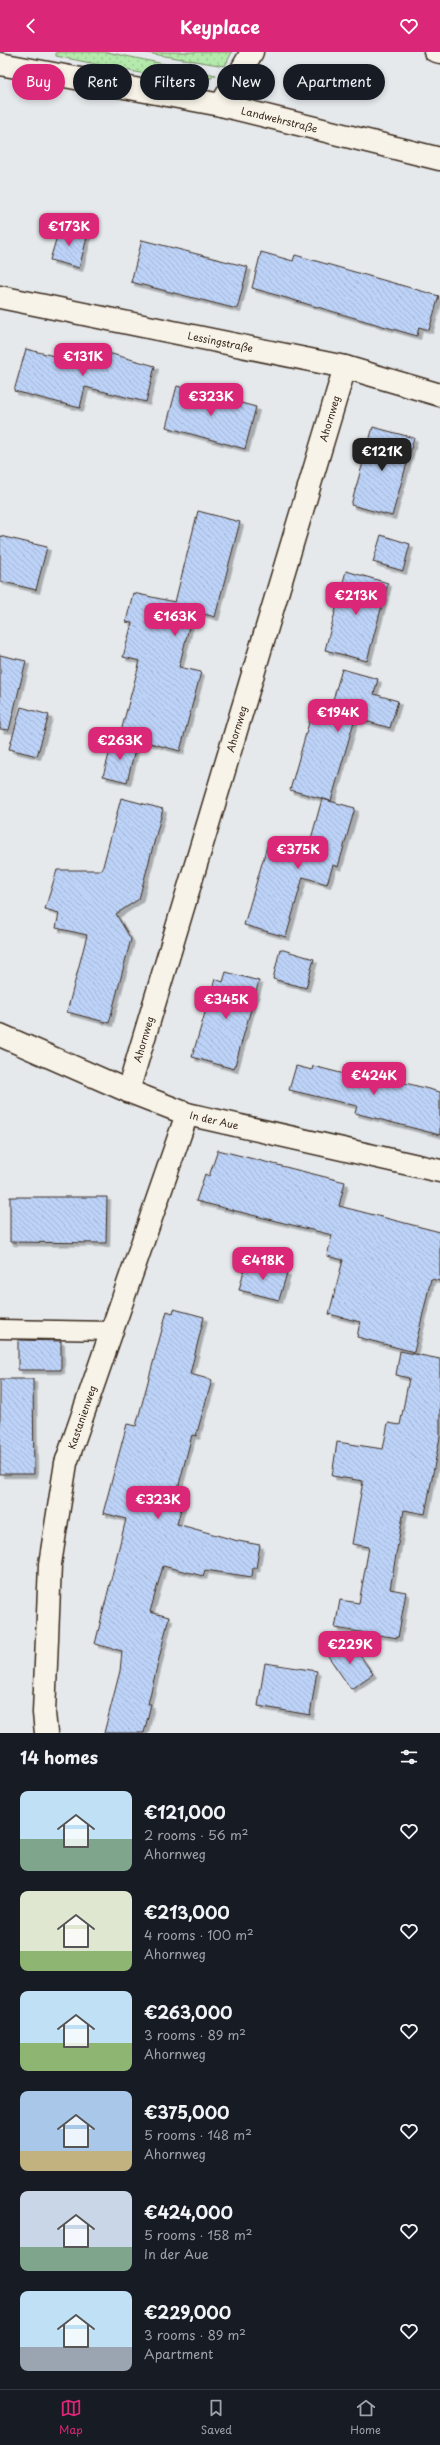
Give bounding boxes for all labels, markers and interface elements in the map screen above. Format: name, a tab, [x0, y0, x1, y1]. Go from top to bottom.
text: Keyplace	[180, 13, 260, 40]
icon: back	[20, 15, 42, 37]
icon: heart	[398, 15, 420, 37]
chip: Buy	[12, 64, 65, 100]
chip: Rent	[73, 64, 132, 100]
chip: Filters	[140, 64, 209, 100]
chip: New	[217, 64, 275, 100]
chip: Apartment	[283, 64, 385, 100]
street label: Landwehrstraße	[240, 102, 319, 136]
pin: €173K	[41, 213, 97, 247]
text: €173K	[48, 216, 90, 235]
street label: Lessingstraße	[186, 327, 255, 355]
pin: €131K	[55, 343, 111, 377]
text: €131K	[63, 346, 103, 365]
pin: €323K	[183, 383, 239, 417]
text: €323K	[188, 386, 234, 405]
street label: Ahornweg	[315, 393, 343, 443]
pin: €121K	[354, 438, 410, 472]
text: €121K	[361, 441, 403, 460]
pin: €213K	[328, 582, 384, 616]
text: €213K	[335, 585, 377, 604]
pin: €163K	[147, 603, 203, 637]
text: €163K	[153, 606, 197, 625]
pin: €194K	[310, 699, 366, 733]
text: €194K	[317, 702, 359, 721]
street label: Ahornweg	[222, 704, 250, 754]
pin: €263K	[92, 727, 148, 761]
text: €263K	[97, 730, 143, 749]
pin: €375K	[270, 836, 326, 870]
text: €375K	[276, 839, 320, 858]
pin: €345K	[198, 986, 254, 1020]
text: €345K	[203, 989, 249, 1008]
street label: Ahornweg	[129, 1014, 157, 1064]
pin: €424K	[346, 1062, 402, 1096]
text: €424K	[351, 1065, 397, 1084]
street label: In der Aue	[188, 1107, 241, 1133]
pin: €418K	[235, 1247, 291, 1281]
text: €418K	[241, 1250, 285, 1269]
street label: Kastanienweg	[63, 1383, 99, 1451]
pin: €323K	[130, 1486, 186, 1520]
text: €323K	[135, 1489, 181, 1508]
pin: €229K	[322, 1631, 378, 1665]
text: €229K	[327, 1634, 373, 1653]
text: 14 homes	[20, 1744, 98, 1770]
icon: filters	[398, 1746, 420, 1768]
text: €121,000	[144, 1799, 226, 1825]
icon: home	[52, 1807, 100, 1855]
icon: heart	[398, 1820, 420, 1842]
text: 2 rooms · 56 m²	[144, 1825, 248, 1844]
text: Ahornweg	[144, 1844, 206, 1863]
text: €213,000	[144, 1899, 230, 1925]
icon: home	[52, 1907, 100, 1955]
icon: heart	[398, 1920, 420, 1942]
text: 4 rooms · 100 m²	[144, 1925, 254, 1944]
text: Ahornweg	[144, 1944, 206, 1963]
text: €263,000	[144, 1999, 232, 2025]
icon: home	[52, 2007, 100, 2055]
icon: heart	[398, 2020, 420, 2042]
text: 3 rooms · 89 m²	[144, 2025, 246, 2044]
text: Ahornweg	[144, 2044, 206, 2063]
text: €375,000	[144, 2099, 229, 2125]
icon: home	[52, 2107, 100, 2155]
icon: heart	[398, 2120, 420, 2142]
text: 5 rooms · 148 m²	[144, 2125, 252, 2144]
text: Ahornweg	[144, 2144, 206, 2163]
text: €424,000	[144, 2199, 233, 2225]
icon: home	[52, 2207, 100, 2255]
icon: heart	[398, 2220, 420, 2242]
text: 5 rooms · 158 m²	[144, 2225, 252, 2244]
text: In der Aue	[144, 2244, 209, 2263]
text: €229,000	[144, 2299, 231, 2325]
icon: home	[52, 2307, 100, 2355]
icon: heart	[398, 2320, 420, 2342]
text: 3 rooms · 89 m²	[144, 2325, 246, 2344]
text: Apartment	[144, 2344, 213, 2363]
tab: Map	[59, 2397, 83, 2438]
tab: Saved	[201, 2397, 232, 2438]
tab: Home	[350, 2397, 381, 2438]

